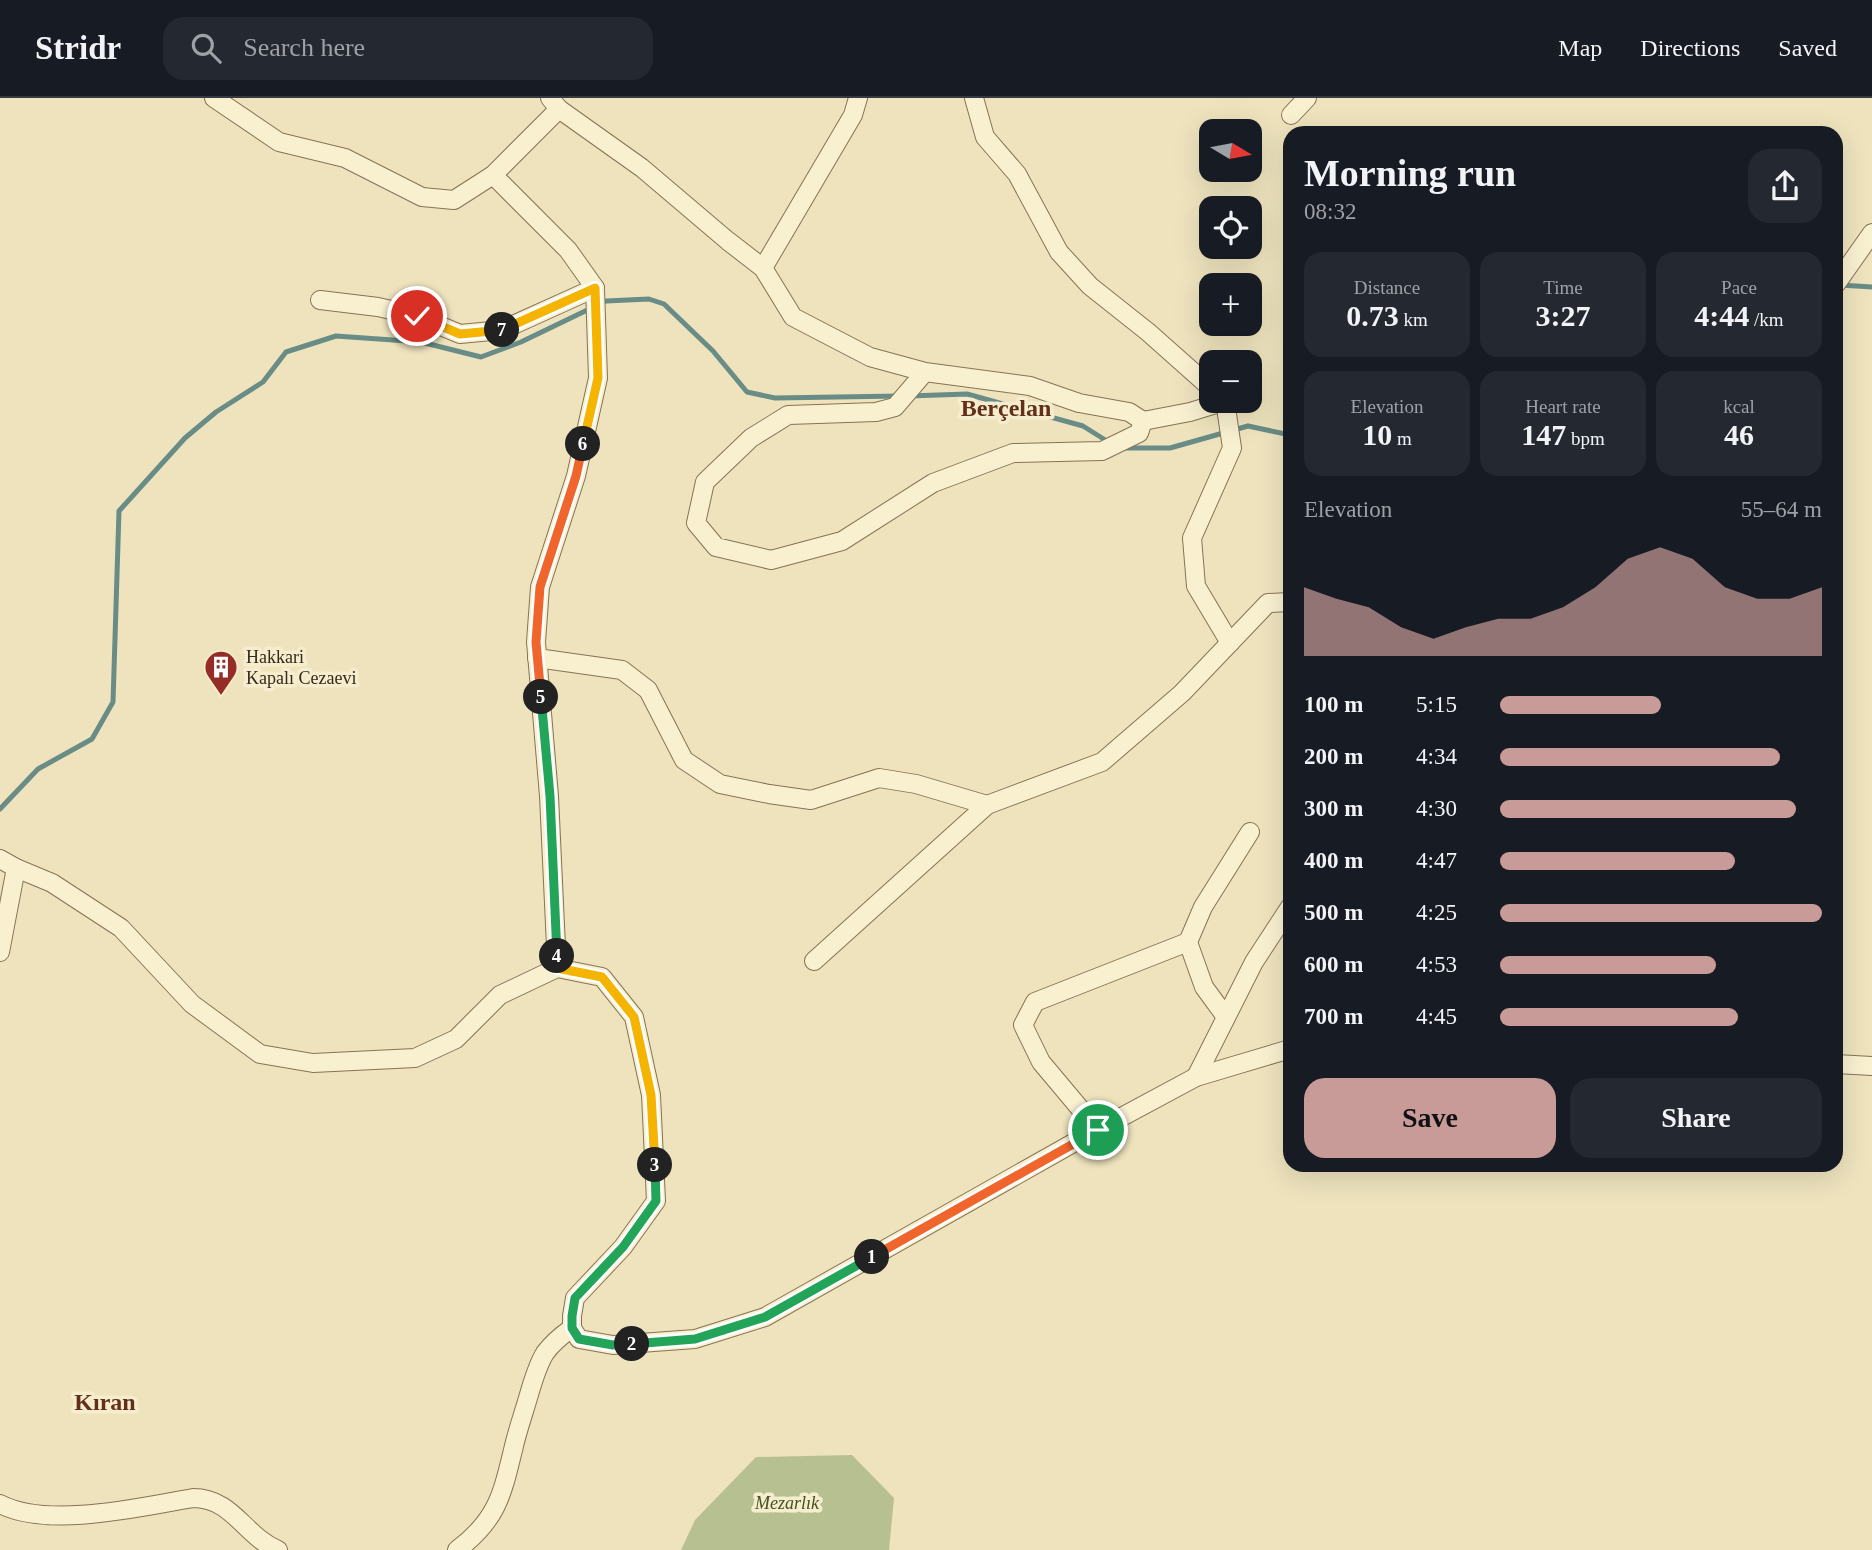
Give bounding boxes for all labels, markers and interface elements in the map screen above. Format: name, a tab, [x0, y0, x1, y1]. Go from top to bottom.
search box	[163, 17, 653, 80]
icon: search	[187, 29, 225, 67]
text: Stridr	[35, 30, 121, 66]
text: Search here	[243, 33, 365, 62]
text: Map	[1558, 35, 1602, 61]
text: Directions	[1640, 35, 1740, 61]
text: Saved	[1778, 35, 1837, 61]
north arrow	[1199, 119, 1262, 182]
map controls	[1199, 119, 1262, 413]
button: share	[1748, 149, 1822, 223]
text: Morning run	[1304, 152, 1516, 194]
button: locate	[1199, 196, 1262, 259]
text: 08:32	[1304, 199, 1356, 224]
button: +	[1199, 273, 1262, 336]
text: Distance	[1354, 277, 1420, 298]
text: Time	[1543, 277, 1583, 298]
text: Pace	[1721, 277, 1757, 298]
pin	[387, 286, 447, 346]
icon: check	[398, 297, 436, 335]
text: 0.73	[1346, 299, 1399, 332]
text: 3:27	[1536, 299, 1591, 332]
text: 4:44	[1694, 299, 1749, 332]
text: km	[1399, 309, 1428, 330]
text: /km	[1749, 309, 1784, 330]
pin: 7	[484, 313, 520, 348]
text: 7	[497, 319, 506, 340]
button: −	[1199, 350, 1262, 413]
district label: Berçelan	[961, 395, 1051, 421]
text: Elevation	[1351, 396, 1423, 417]
text: Heart rate	[1525, 396, 1601, 417]
text: kcal	[1723, 396, 1755, 417]
text: 10	[1362, 418, 1392, 451]
text: 147	[1521, 418, 1566, 451]
text: 46	[1724, 418, 1754, 451]
pin: 6	[566, 426, 600, 462]
text: m	[1392, 428, 1412, 449]
text: bpm	[1566, 428, 1605, 449]
text: 6	[578, 433, 587, 454]
text: Elevation	[1304, 497, 1392, 522]
text: 55–64 m	[1741, 497, 1822, 522]
place label: Hakkari Kapalı Cezaevi	[246, 647, 356, 688]
building icon: Hakkari Kapalı Cezaevi	[202, 648, 240, 697]
pin: 5	[524, 680, 558, 714]
text: 5	[536, 686, 545, 707]
text: 100 m	[1304, 692, 1363, 717]
text: 5:15	[1416, 692, 1457, 717]
text: 200 m	[1304, 744, 1363, 769]
text: 4:34	[1416, 744, 1457, 769]
text: 300 m	[1304, 796, 1363, 821]
text: 4:30	[1416, 796, 1457, 821]
text: 400 m	[1304, 848, 1363, 873]
text: 4:47	[1416, 848, 1457, 873]
text: 500 m	[1304, 900, 1363, 925]
text: 4:25	[1416, 900, 1457, 925]
pin: 4	[540, 938, 574, 974]
text: 4	[552, 945, 561, 966]
text: 600 m	[1304, 952, 1363, 977]
text: 4:53	[1416, 952, 1457, 977]
text: 700 m	[1304, 1004, 1363, 1029]
text: 4:45	[1416, 1004, 1457, 1029]
button: Save	[1304, 1078, 1556, 1158]
button: Share	[1570, 1078, 1822, 1158]
pin	[1068, 1100, 1128, 1160]
icon: arrive	[1079, 1111, 1117, 1149]
pin: 3	[638, 1148, 672, 1182]
text: 3	[650, 1154, 659, 1175]
pin: 1	[854, 1240, 890, 1274]
text: 1	[867, 1246, 876, 1267]
pin: 2	[614, 1326, 650, 1362]
text: 2	[627, 1333, 636, 1354]
district label: Kıran	[74, 1389, 136, 1415]
park label: Mezarlık	[754, 1493, 820, 1513]

